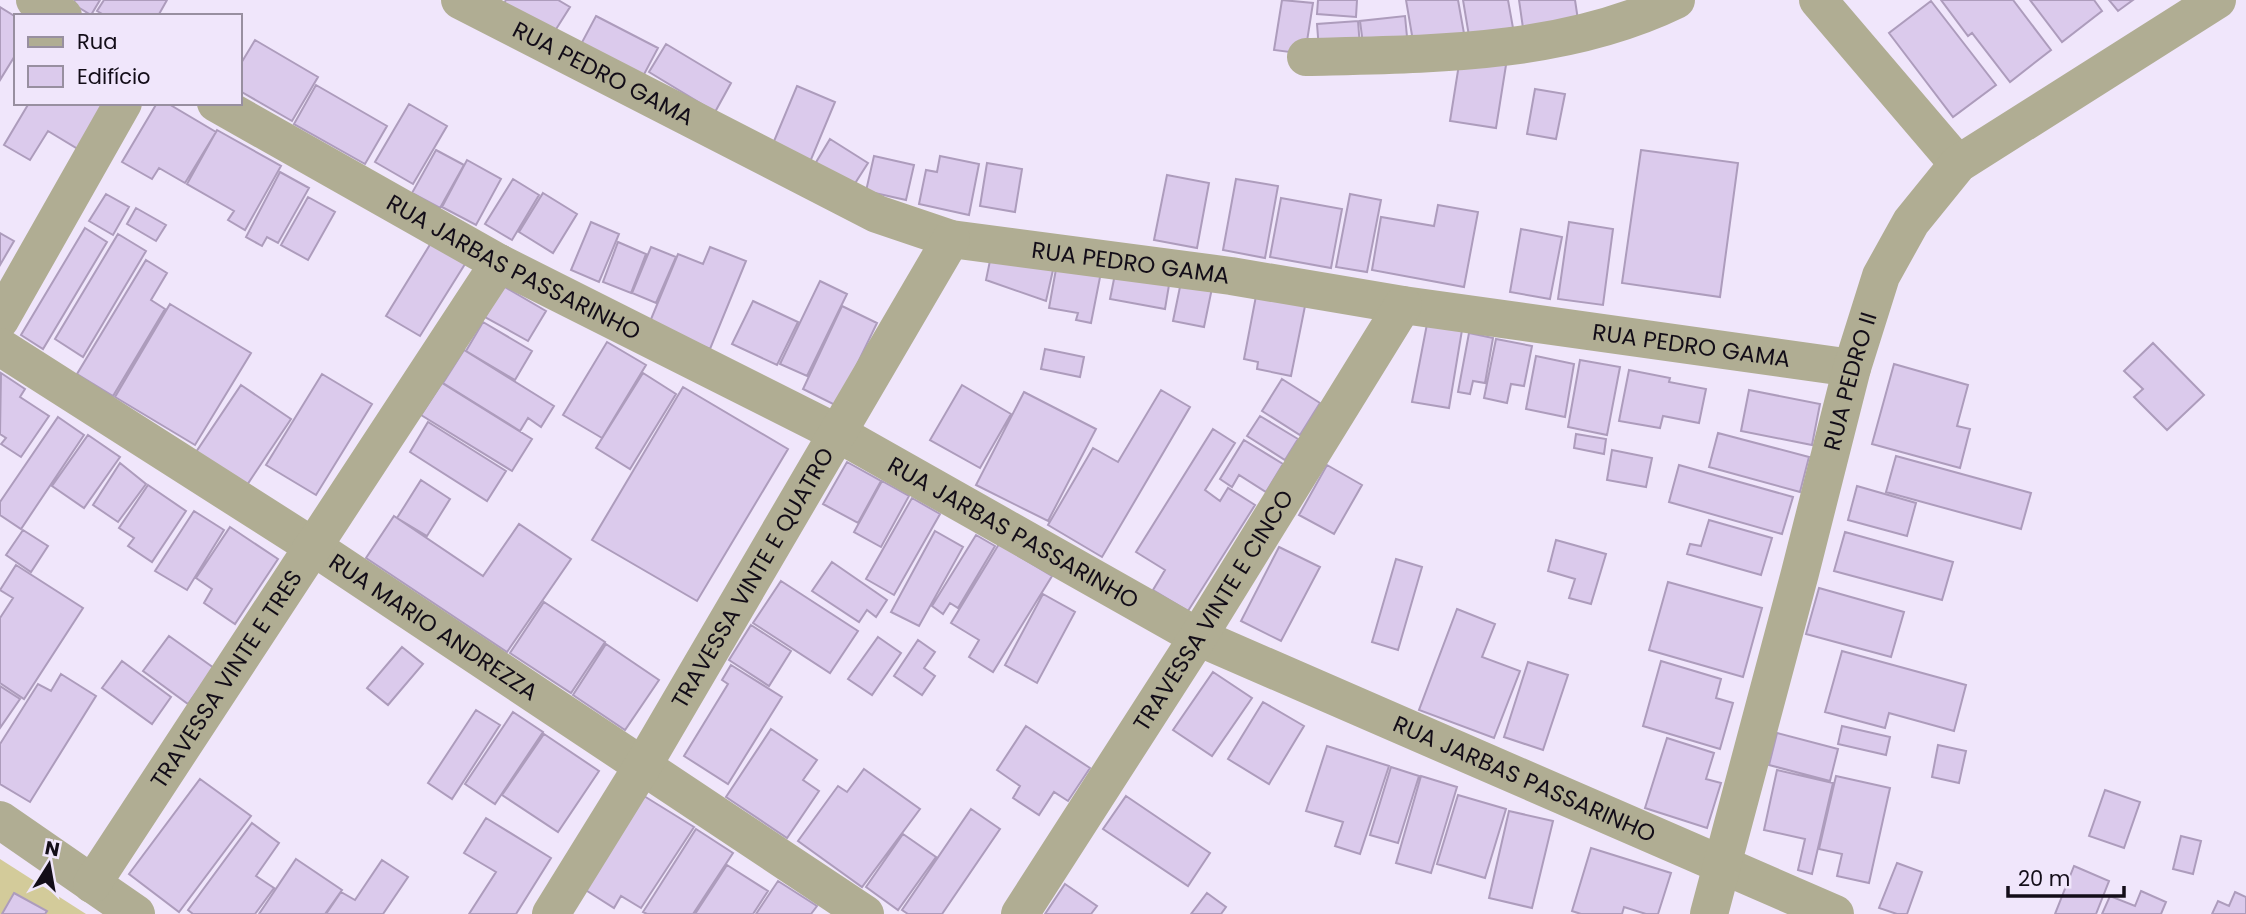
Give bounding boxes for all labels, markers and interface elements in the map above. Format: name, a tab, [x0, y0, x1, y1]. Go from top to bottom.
legend	[14, 14, 242, 105]
street label: RUA PEDRO GAMA	[507, 14, 699, 133]
text: Rua	[77, 27, 117, 56]
text: Edifício	[77, 62, 151, 91]
street label: RUA JARBAS PASSARINHO	[381, 187, 646, 348]
street label: RUA PEDRO GAMA	[1030, 234, 1232, 292]
street label: RUA PEDRO II	[1816, 308, 1885, 454]
street label: RUA PEDRO GAMA	[1590, 316, 1793, 375]
street label: TRAVESSA VINTE E QUATRO	[664, 441, 842, 714]
street label: RUA JARBAS PASSARINHO	[882, 449, 1145, 616]
street label: TRAVESSA VINTE E CINCO	[1126, 484, 1301, 737]
street label: RUA MARIO ANDREZZA	[323, 546, 544, 708]
street label: TRAVESSA VINTE E TRES	[143, 563, 310, 795]
street label: RUA JARBAS PASSARINHO	[1388, 708, 1661, 850]
north arrow	[14, 830, 84, 900]
text: N	[43, 834, 62, 863]
scale bar	[2008, 855, 2124, 899]
text: 20 m	[2018, 864, 2071, 893]

